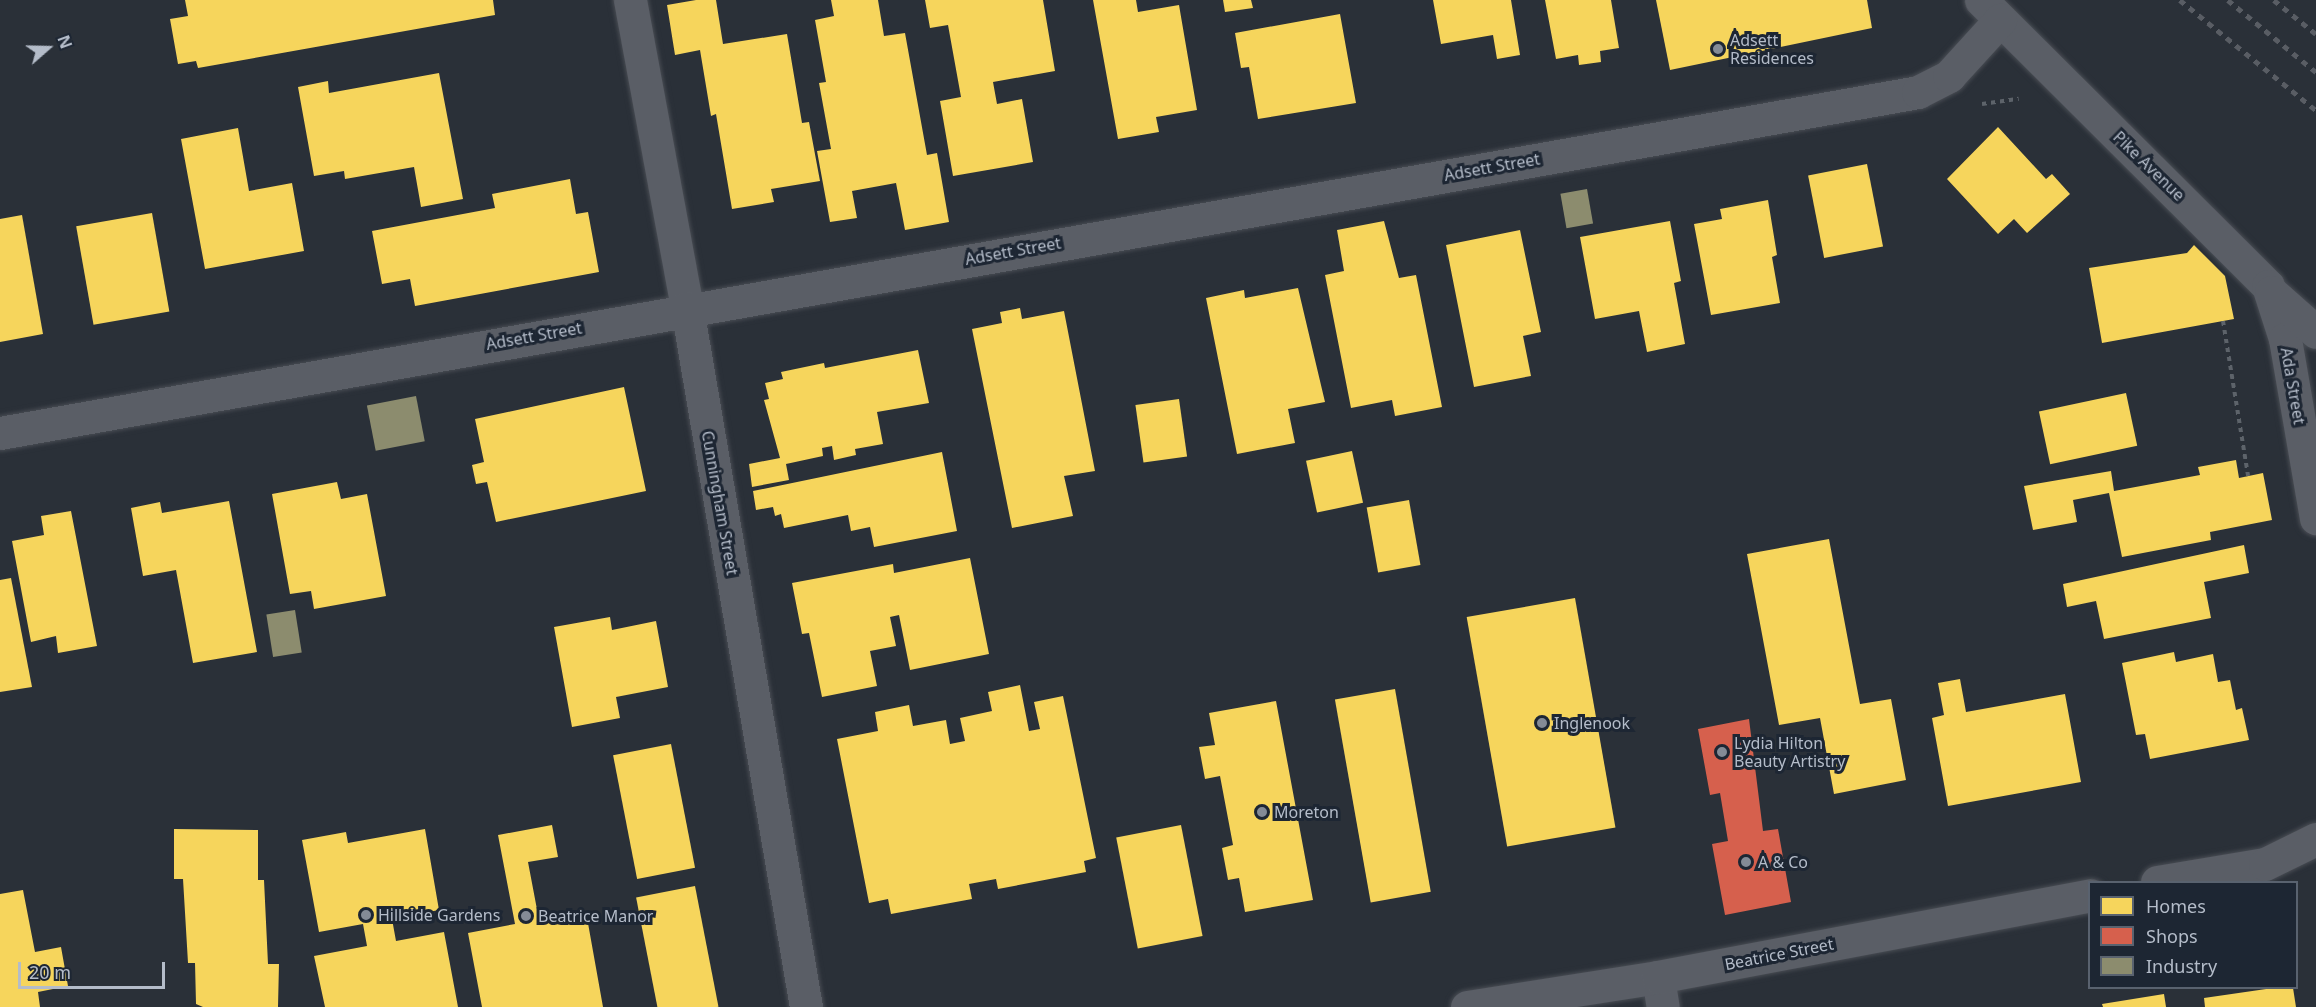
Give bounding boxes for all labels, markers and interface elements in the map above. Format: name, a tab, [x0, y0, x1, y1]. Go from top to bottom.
north arrow	[18, 18, 78, 78]
place label: Adsett Residences	[1730, 30, 1814, 68]
text: N	[52, 32, 77, 52]
marker: Adsett Residences	[1711, 42, 1725, 56]
street label: Pike Avenue	[2109, 127, 2189, 205]
street label: Adsett Street	[1443, 149, 1541, 185]
street label: Adsett Street	[964, 233, 1062, 269]
street label: Adsett Street	[485, 318, 583, 354]
street label: Ada Street	[2277, 346, 2309, 426]
street label: Cunningham Street	[698, 429, 742, 577]
place label: Inglenook	[1554, 713, 1630, 733]
marker: Inglenook	[1535, 716, 1549, 730]
place label: Lydia Hilton Beauty Artistry	[1734, 733, 1845, 771]
marker: Lydia Hilton Beauty Artistry	[1715, 745, 1729, 759]
place label: Moreton	[1274, 802, 1339, 822]
marker: Moreton	[1255, 805, 1269, 819]
place label: A & Co	[1758, 852, 1808, 872]
marker: A & Co	[1739, 855, 1753, 869]
legend	[2088, 881, 2298, 989]
text: Homes	[2146, 894, 2206, 918]
place label: Hillside Gardens	[378, 905, 500, 925]
place label: Beatrice Manor	[538, 906, 653, 926]
marker: Hillside Gardens	[359, 908, 373, 922]
marker: Beatrice Manor	[519, 909, 533, 923]
text: Shops	[2146, 924, 2198, 948]
street label: Beatrice Street	[1723, 934, 1835, 974]
scale bar	[21, 950, 168, 988]
text: Industry	[2146, 954, 2217, 978]
text: 20 m	[29, 960, 71, 984]

